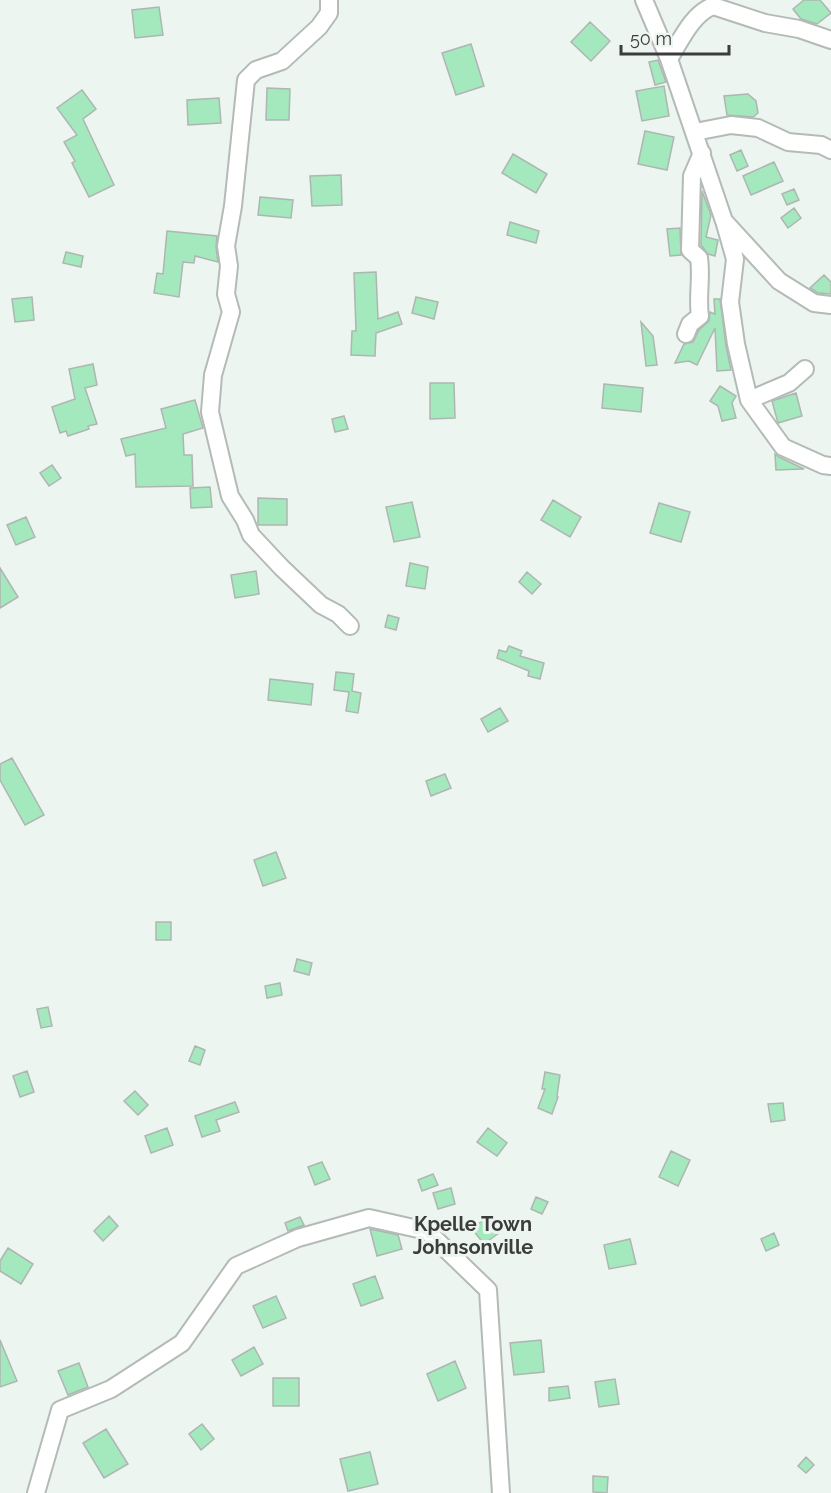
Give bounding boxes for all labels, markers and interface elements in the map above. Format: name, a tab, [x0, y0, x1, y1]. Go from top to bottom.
scale bar	[621, 18, 729, 56]
text: 50 m	[630, 28, 672, 49]
district label: Kpelle Town Johnsonville	[413, 1212, 533, 1259]

